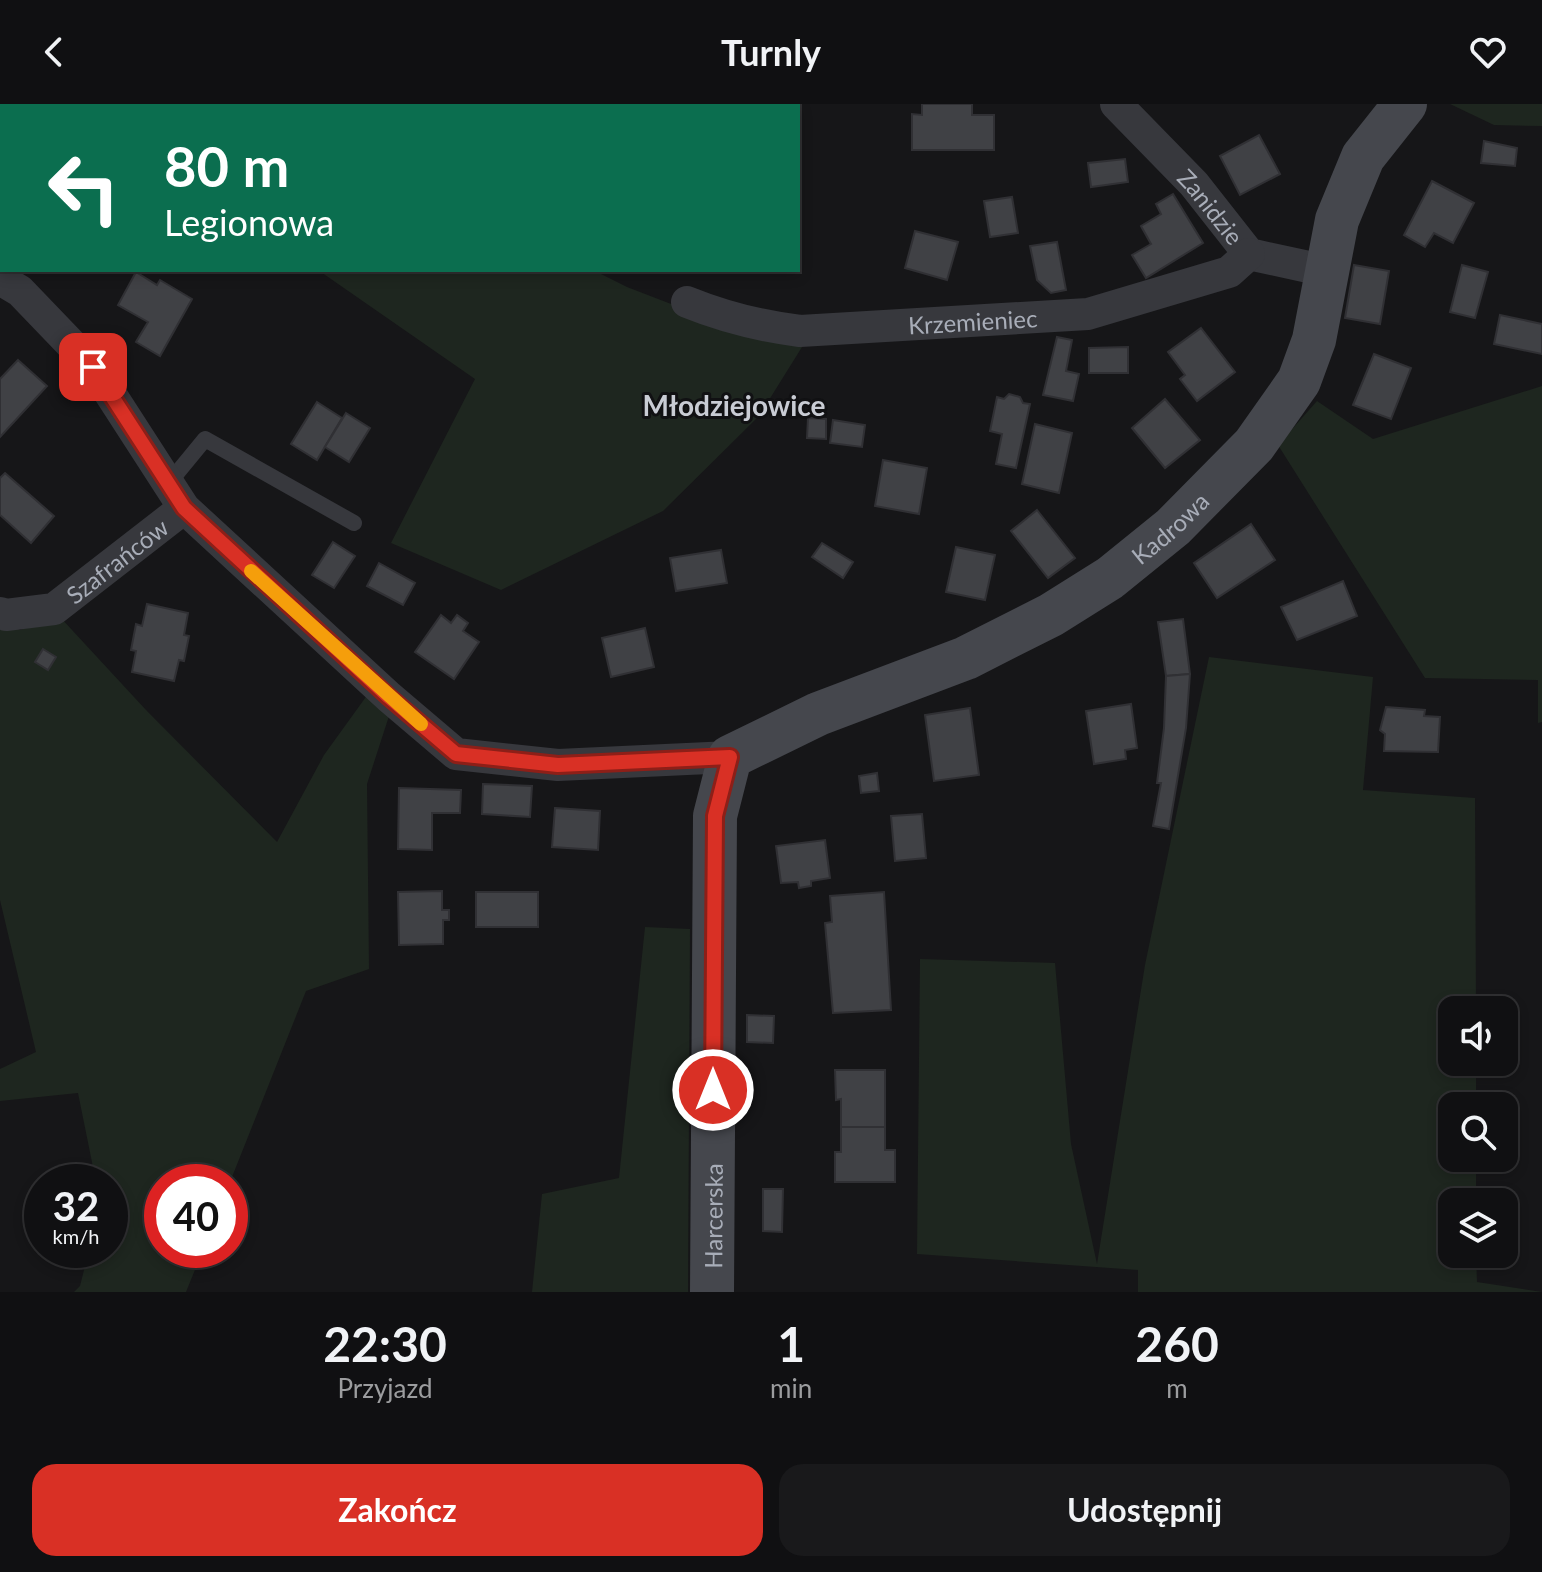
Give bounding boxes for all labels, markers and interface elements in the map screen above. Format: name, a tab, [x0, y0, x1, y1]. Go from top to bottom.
icon: back	[32, 30, 76, 74]
text: Turnly	[721, 30, 821, 74]
icon: heart	[1466, 30, 1510, 74]
text: 80 m	[164, 132, 289, 199]
icon: left	[32, 136, 136, 240]
street label: Zanidzie	[1173, 163, 1250, 250]
text: Legionowa	[164, 200, 334, 244]
street label: Krzemieniec	[907, 303, 1038, 339]
pin	[59, 333, 127, 401]
icon: arrive	[71, 345, 115, 389]
district label: Młodziejowice	[642, 388, 826, 422]
street label: Kadrowa	[1125, 486, 1214, 570]
street label: Szafrańców	[60, 512, 173, 609]
map controls	[1438, 996, 1518, 1268]
button: sound	[1438, 996, 1518, 1076]
position arrow	[671, 1048, 755, 1132]
button: search	[1438, 1092, 1518, 1172]
street label: Harcerska	[698, 1163, 727, 1269]
speed limit sign: 40	[144, 1164, 248, 1268]
text: 32	[53, 1182, 99, 1230]
button: layers	[1438, 1188, 1518, 1268]
text: km/h	[53, 1224, 99, 1248]
text: 22:30	[323, 1315, 447, 1372]
text: 1	[777, 1315, 805, 1372]
text: 260	[1135, 1315, 1219, 1372]
text: Przyjazd	[337, 1372, 433, 1404]
text: min	[770, 1372, 812, 1404]
text: m	[1166, 1372, 1188, 1404]
button: Zakończ	[32, 1464, 763, 1556]
button: Udostępnij	[779, 1464, 1510, 1556]

